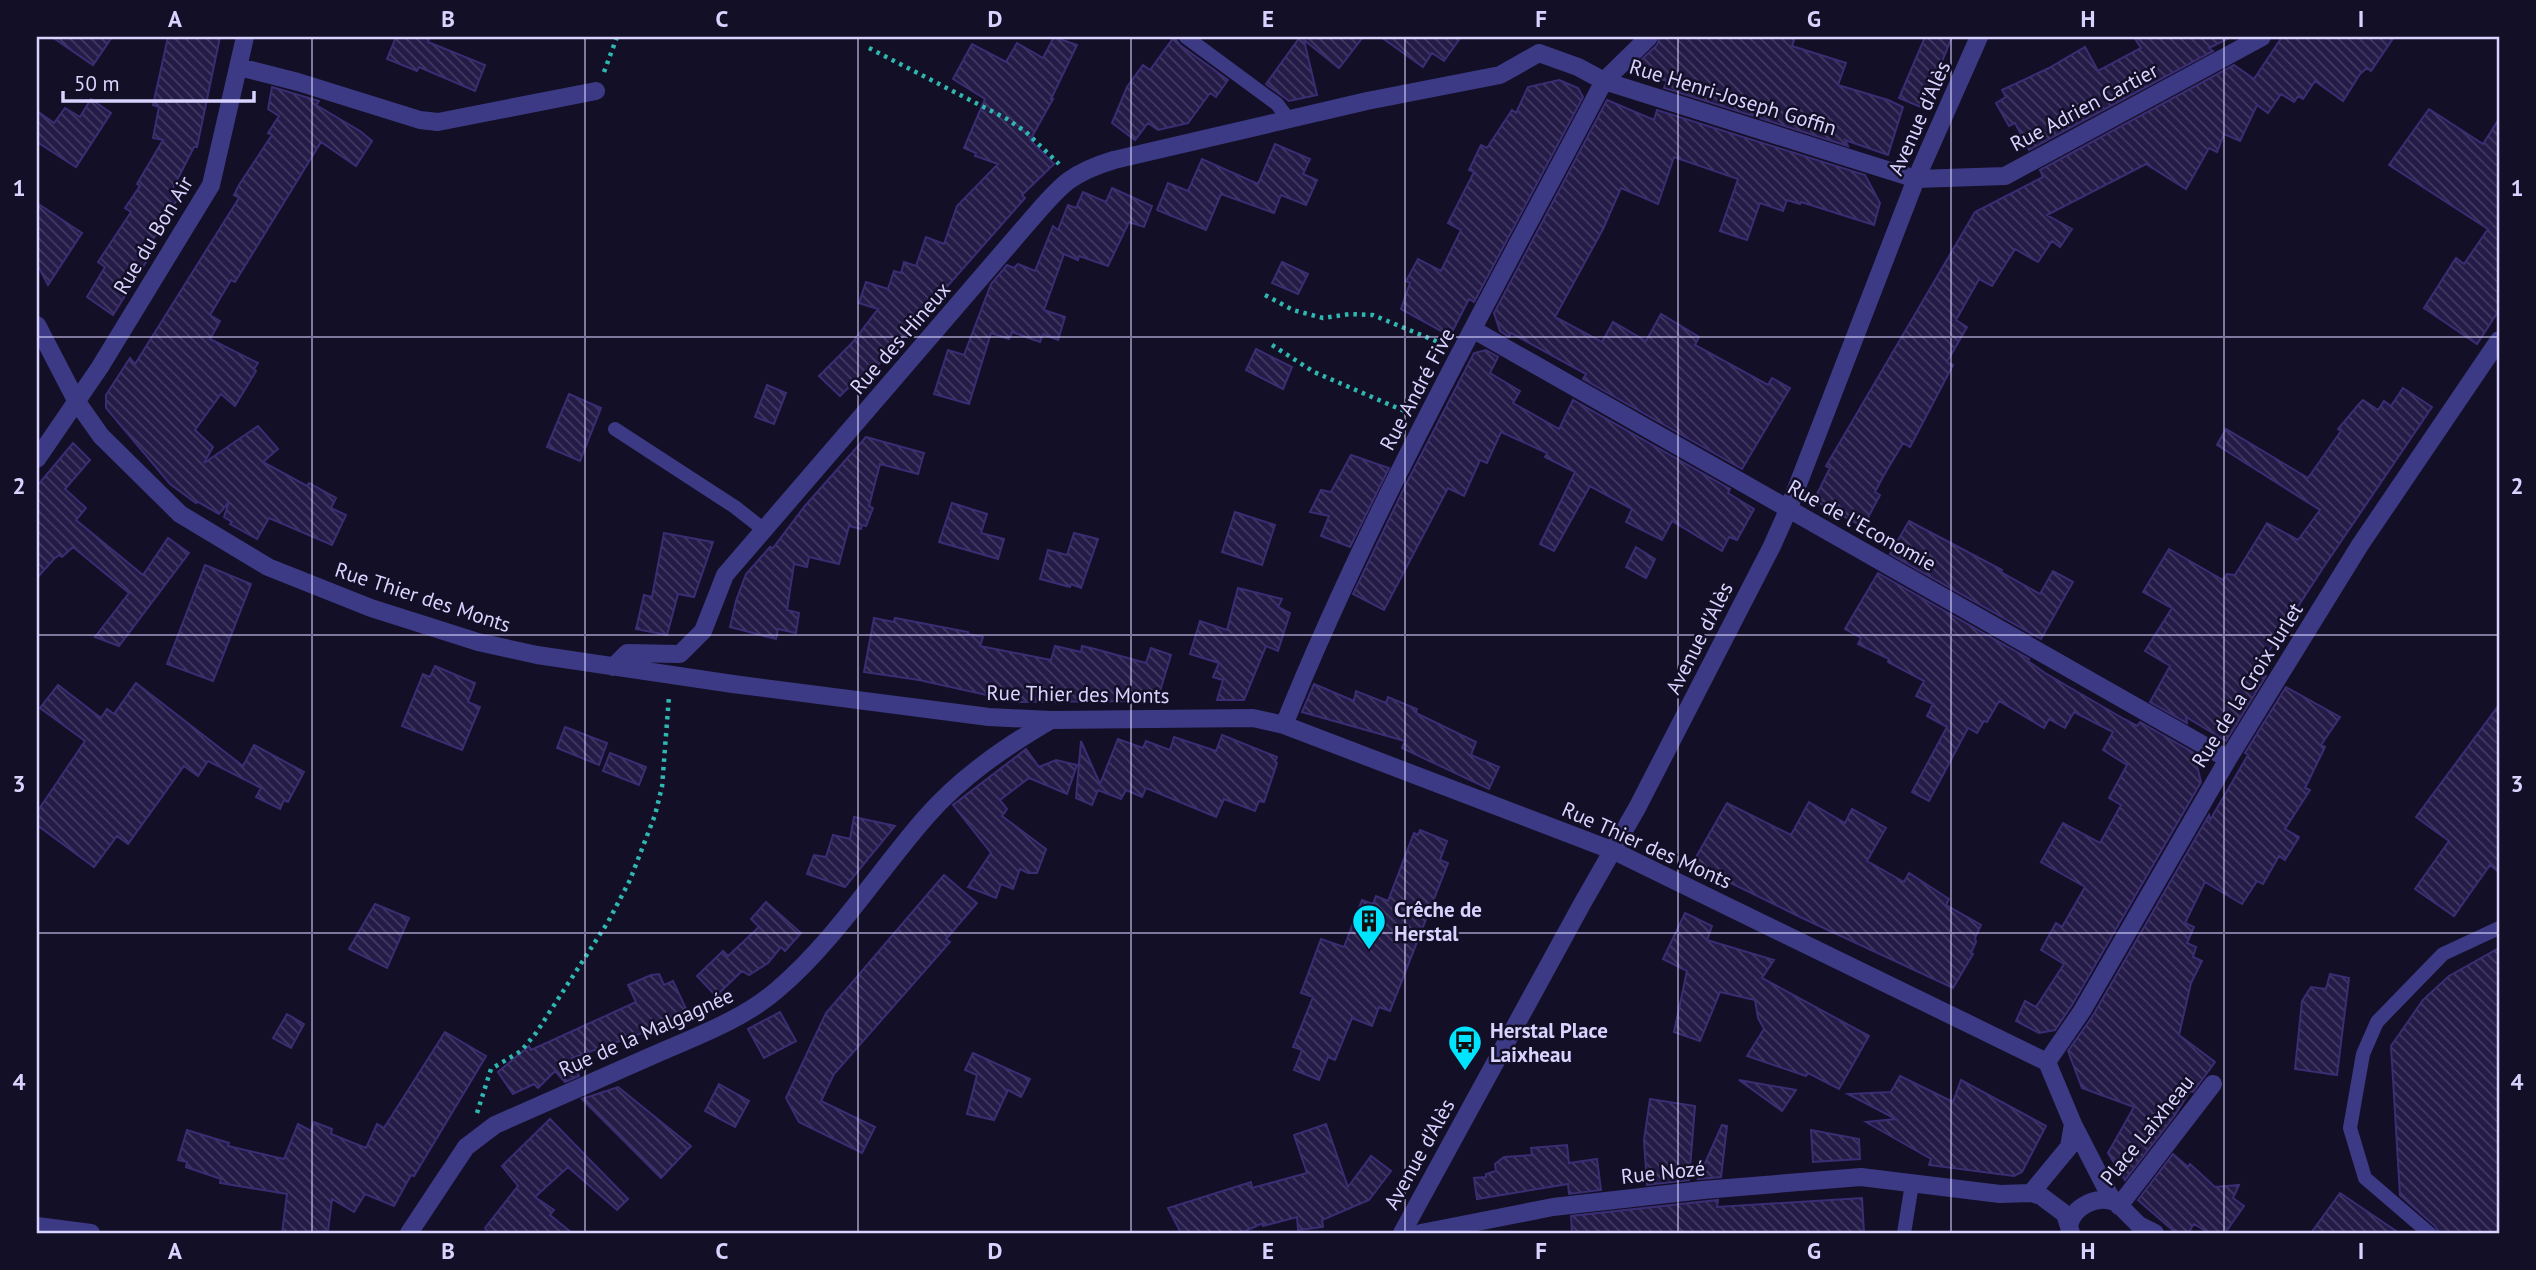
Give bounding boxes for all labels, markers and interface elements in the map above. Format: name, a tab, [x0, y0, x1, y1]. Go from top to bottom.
text: A	[168, 4, 182, 33]
text: B	[441, 4, 455, 33]
text: C	[716, 4, 729, 33]
text: D	[988, 4, 1002, 33]
text: E	[1262, 4, 1274, 33]
text: F	[1535, 4, 1547, 33]
text: G	[1807, 4, 1821, 33]
text: H	[2081, 4, 2095, 33]
text: I	[2358, 4, 2364, 33]
street label: Rue Henri-Joseph Goffin	[1626, 53, 1840, 141]
street label: Avenue d'Alès	[1882, 57, 1956, 179]
street label: Rue Adrien Cartier	[2005, 57, 2163, 157]
scale bar	[63, 60, 254, 104]
text: 50 m	[74, 70, 120, 97]
street label: Rue du Bon Air	[107, 171, 199, 299]
text: 1	[12, 173, 26, 202]
text: 1	[2510, 173, 2524, 202]
street label: Rue des Hineux	[844, 276, 956, 400]
street label: Rue André Five	[1373, 323, 1461, 455]
text: 2	[12, 471, 26, 500]
text: 2	[2510, 471, 2524, 500]
street label: Rue de l'Economie	[1783, 473, 1941, 577]
street label: Rue Thier des Monts	[332, 556, 514, 638]
street label: Avenue d'Alès	[1659, 577, 1739, 699]
street label: Rue de la Croix Jurlet	[2185, 597, 2309, 773]
street label: Rue Thier des Monts	[986, 679, 1170, 709]
text: 3	[12, 769, 26, 798]
text: 3	[2510, 769, 2524, 798]
street label: Rue Thier des Monts	[1558, 795, 1736, 895]
place label: Crêche de Herstal	[1394, 896, 1482, 947]
building icon: Crêche de Herstal	[1350, 902, 1388, 951]
street label: Rue de la Malgagnée	[554, 981, 738, 1083]
place label: Herstal Place Laixheau	[1490, 1017, 1608, 1068]
bus stop icon: Herstal Place Laixheau	[1446, 1023, 1484, 1072]
text: 4	[12, 1067, 26, 1096]
text: 4	[2510, 1067, 2524, 1096]
street label: Place Laixheau	[2094, 1069, 2200, 1191]
street label: Avenue d'Alès	[1378, 1094, 1460, 1214]
street label: Rue Nozé	[1619, 1154, 1707, 1190]
text: A	[168, 1236, 182, 1265]
text: B	[441, 1236, 455, 1265]
text: C	[716, 1236, 729, 1265]
text: D	[988, 1236, 1002, 1265]
text: E	[1262, 1236, 1274, 1265]
text: F	[1535, 1236, 1547, 1265]
text: G	[1807, 1236, 1821, 1265]
text: H	[2081, 1236, 2095, 1265]
text: I	[2358, 1236, 2364, 1265]

